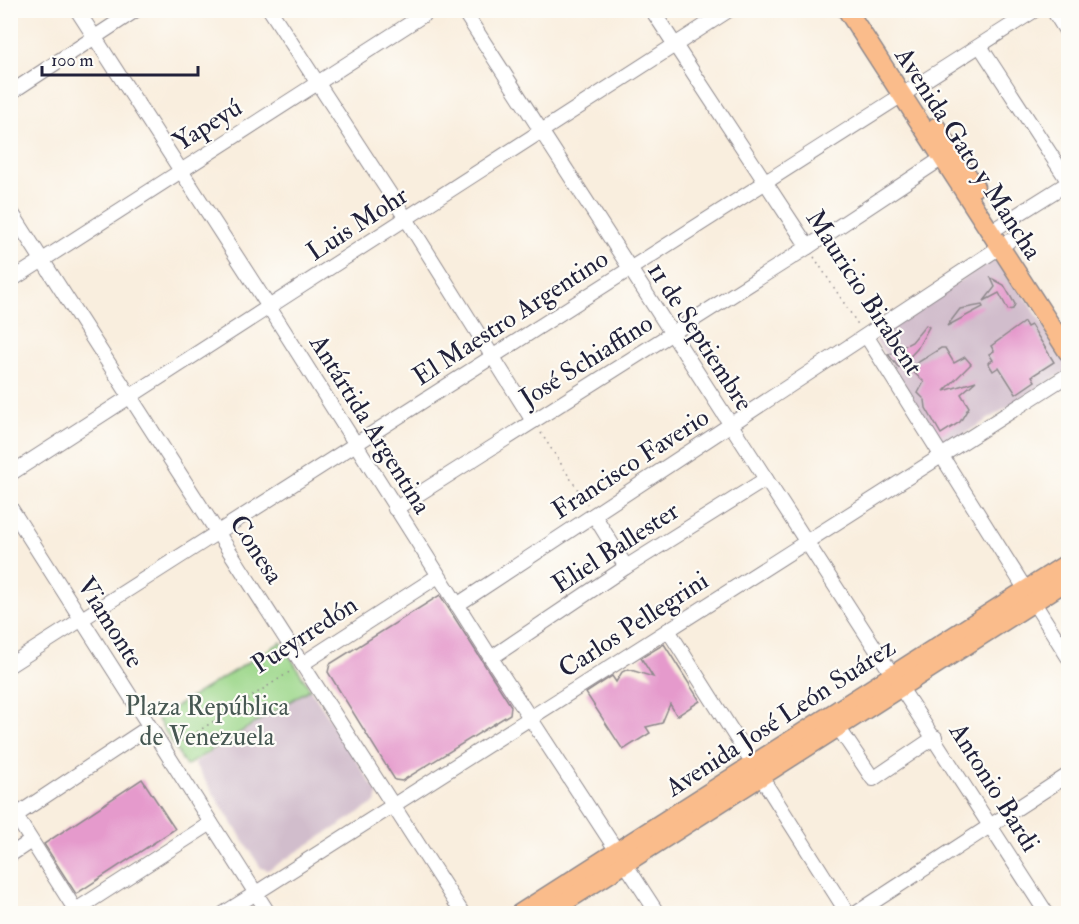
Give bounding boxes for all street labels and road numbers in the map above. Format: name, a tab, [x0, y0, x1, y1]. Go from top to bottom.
street label: Avenida Gato y Mancha	[887, 41, 1049, 266]
street label: Yapeyú	[167, 91, 248, 159]
street label: Luis Mohr	[301, 179, 414, 268]
street label: Mauricio Birabent	[799, 204, 929, 381]
street label: El Maestro Argentino	[407, 243, 614, 393]
street label: 11 de Septiembre	[639, 256, 760, 418]
street label: José Schiaffino	[513, 307, 659, 415]
street label: Antártida Argentina	[302, 328, 438, 520]
street label: Francisco Faverio	[546, 401, 715, 526]
street label: Eliel Ballester	[546, 495, 685, 601]
street label: Conesa	[222, 509, 290, 590]
street label: Carlos Pellegrini	[553, 565, 714, 685]
street label: Viamonte	[70, 571, 151, 674]
street label: Pueyrredón	[246, 589, 364, 681]
street label: Avenida José León Suárez	[659, 631, 902, 805]
street label: Antonio Bardi	[941, 716, 1046, 858]

